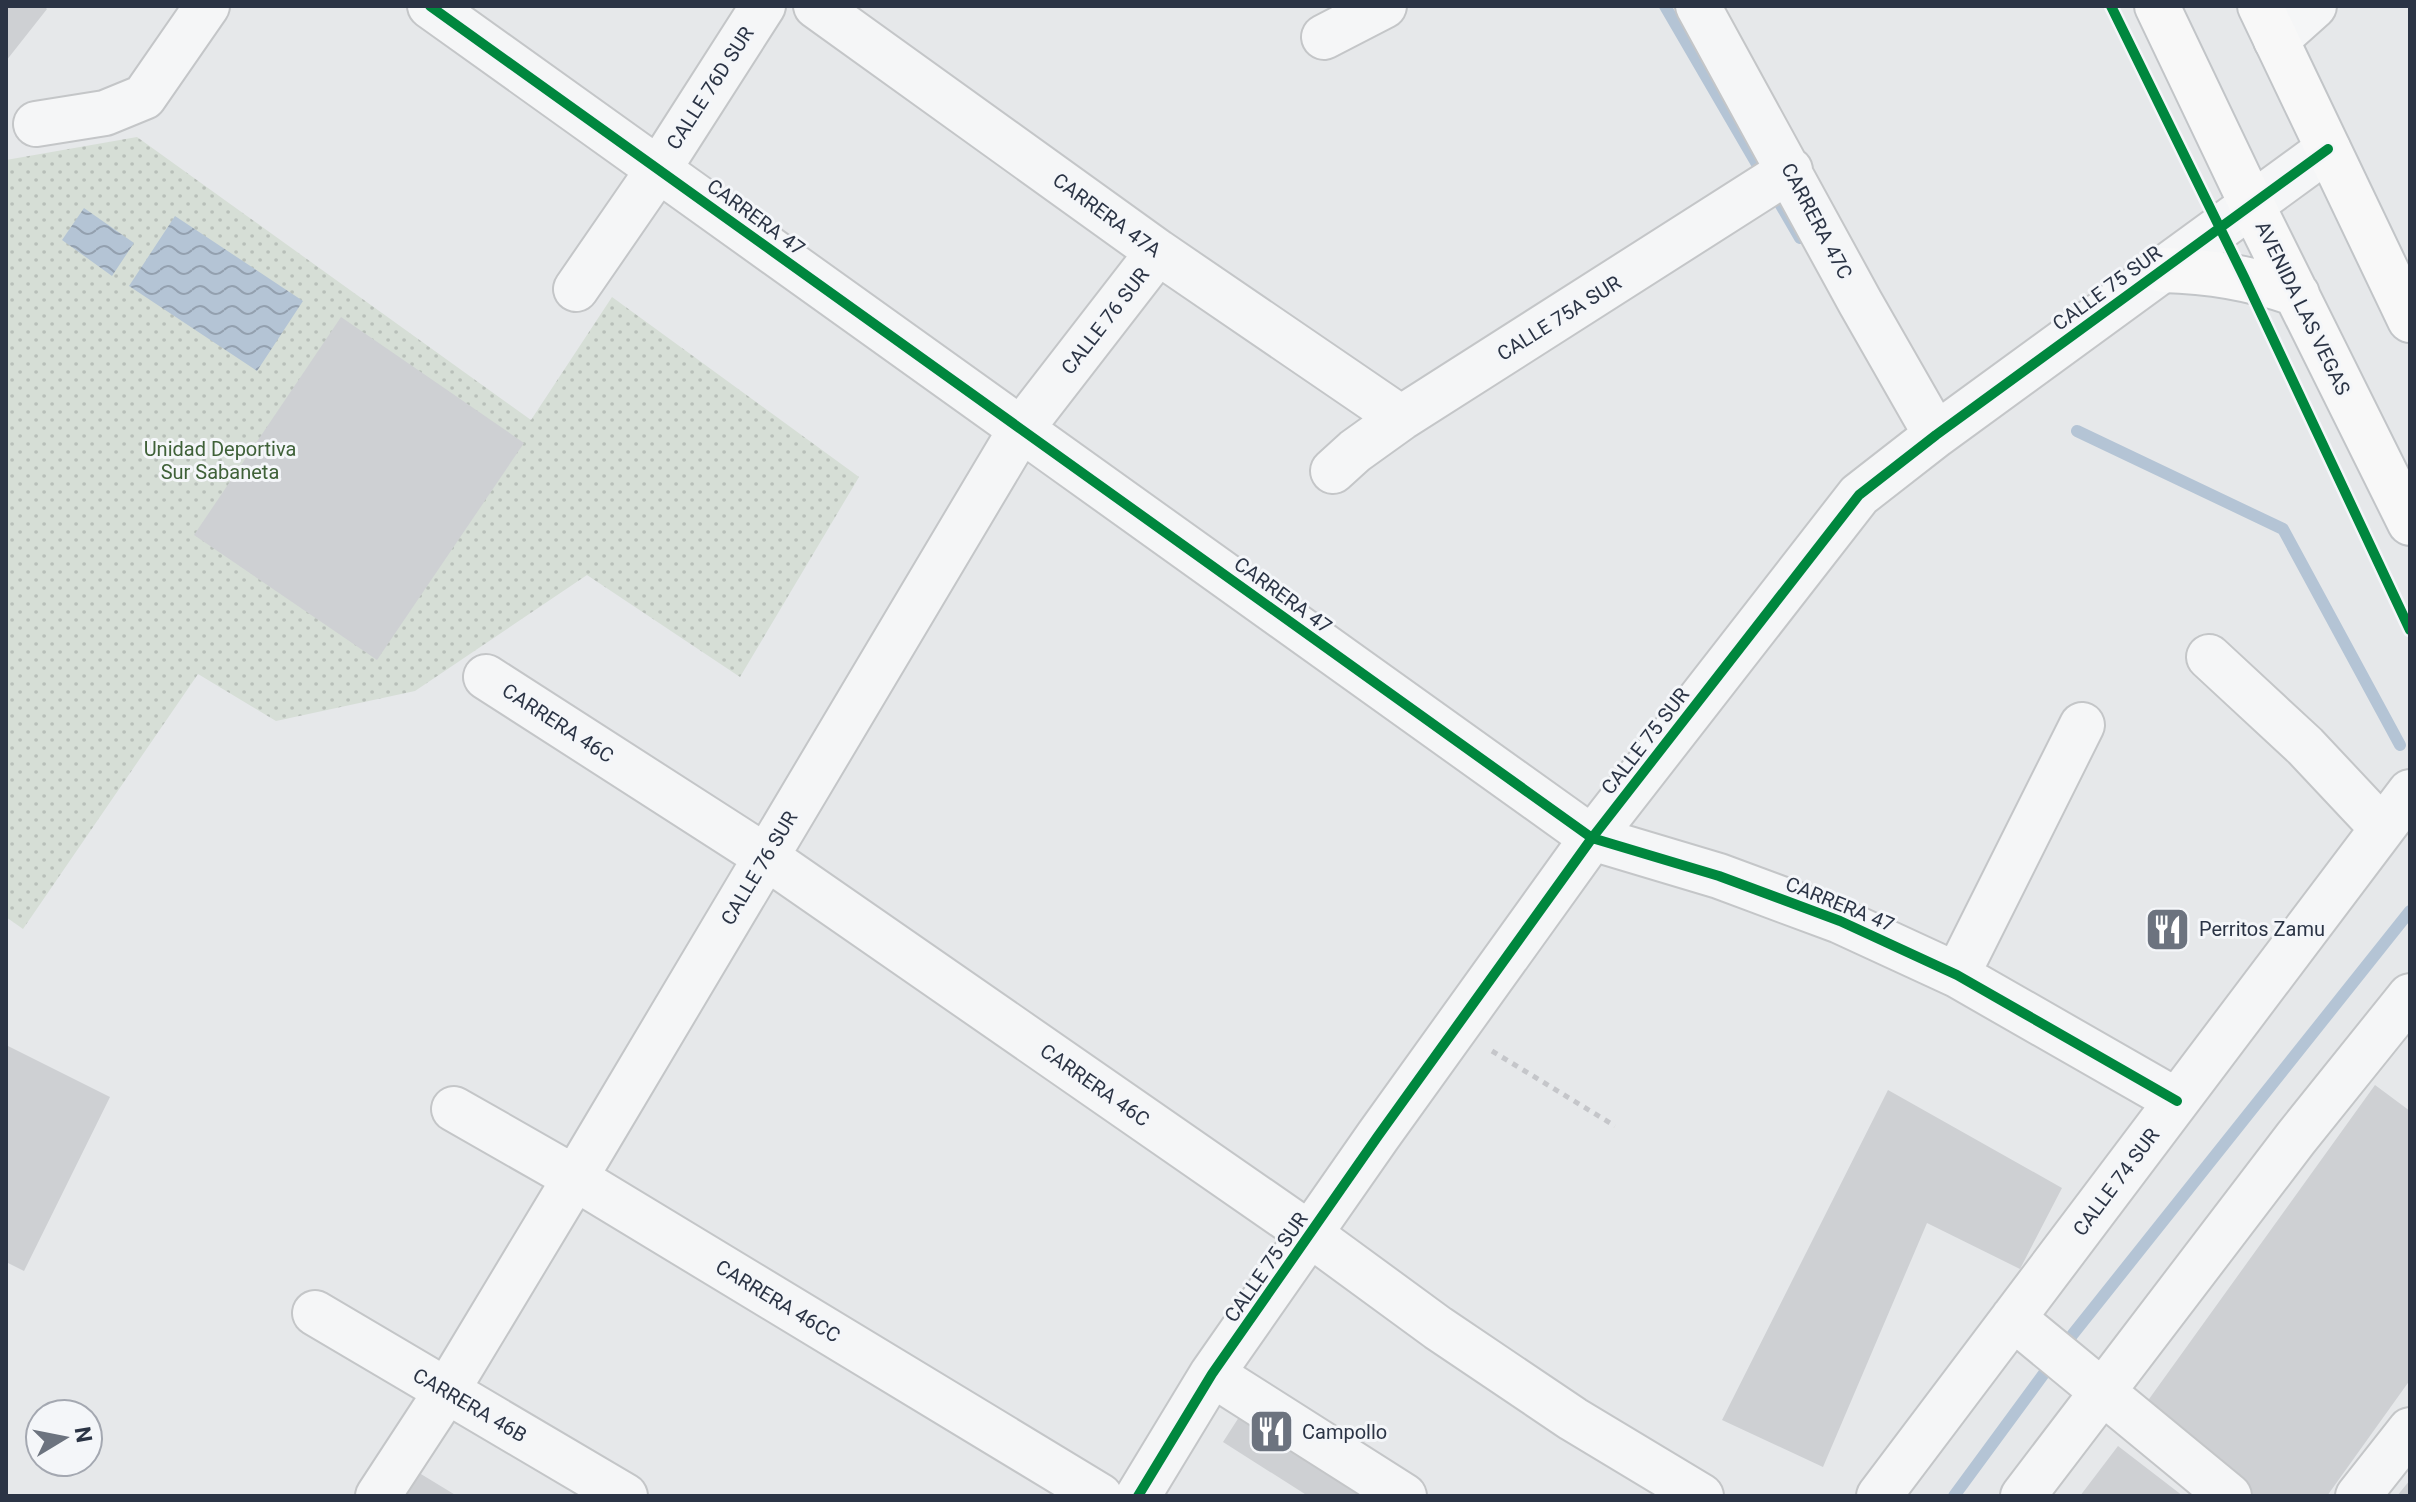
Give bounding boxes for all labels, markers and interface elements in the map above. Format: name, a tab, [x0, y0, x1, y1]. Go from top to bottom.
street label: CALLE 76D SUR	[661, 22, 759, 154]
street label: CARRERA 47C	[1776, 159, 1858, 283]
street label: CARRERA 47A	[1048, 168, 1166, 262]
street label: CARRERA 47	[702, 174, 810, 260]
street label: AVENIDA LAS VEGAS	[2250, 217, 2356, 399]
street label: CALLE 75 SUR	[2048, 241, 2166, 335]
street label: CALLE 76 SUR	[1056, 263, 1154, 379]
street label: CALLE 75A SUR	[1493, 270, 1625, 366]
park label: Unidad Deportiva Sur Sabaneta	[144, 437, 296, 484]
street label: CARRERA 47	[1229, 552, 1337, 638]
street label: CARRERA 46C	[498, 678, 618, 768]
street label: CALLE 75 SUR	[1596, 683, 1694, 799]
street label: CALLE 76 SUR	[716, 807, 802, 929]
street label: CARRERA 47	[1782, 871, 1898, 937]
restaurant icon: Perritos Zamu	[2144, 905, 2192, 953]
place label: Perritos Zamu	[2199, 917, 2325, 941]
street label: CARRERA 46C	[1036, 1038, 1154, 1132]
street label: CALLE 74 SUR	[2068, 1123, 2164, 1241]
street label: CALLE 75 SUR	[1219, 1207, 1313, 1327]
street label: CARRERA 46CC	[711, 1254, 845, 1348]
street label: CARRERA 46B	[409, 1363, 531, 1447]
north arrow	[24, 1398, 104, 1478]
restaurant icon: Campollo	[1247, 1408, 1295, 1456]
place label: Campollo	[1302, 1420, 1387, 1444]
text: N	[70, 1425, 97, 1444]

